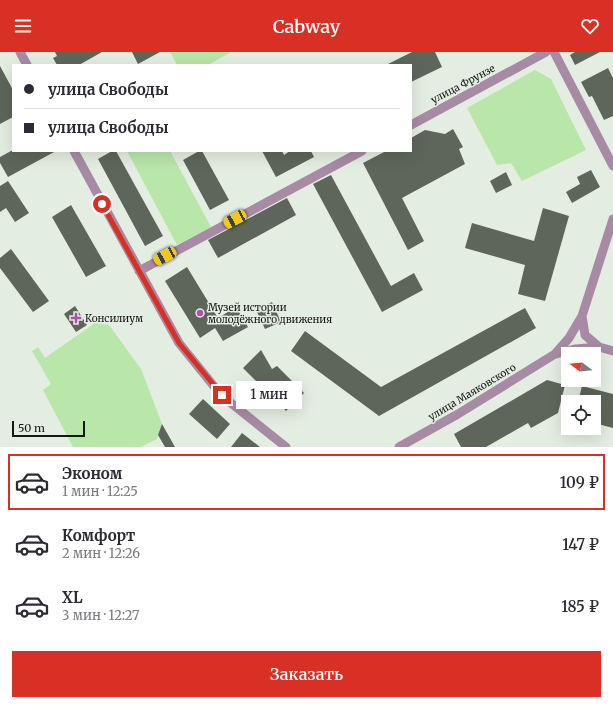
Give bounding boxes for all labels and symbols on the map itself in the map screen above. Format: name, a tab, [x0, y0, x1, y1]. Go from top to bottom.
street label: улица Фрунзе	[429, 62, 497, 106]
route start	[93, 195, 111, 213]
car	[222, 208, 248, 230]
car	[152, 245, 178, 267]
place label: Музей истории молодёжного движения	[208, 301, 332, 326]
marker: Музей истории молодёжного движения	[195, 308, 205, 318]
marker: Консилиум	[70, 312, 82, 324]
place label: Консилиум	[85, 312, 143, 325]
north arrow	[561, 347, 601, 387]
street label: улица Маяковского	[426, 361, 518, 423]
callout: 1 мин	[236, 381, 302, 409]
route end	[213, 386, 231, 404]
scale bar	[12, 419, 85, 438]

